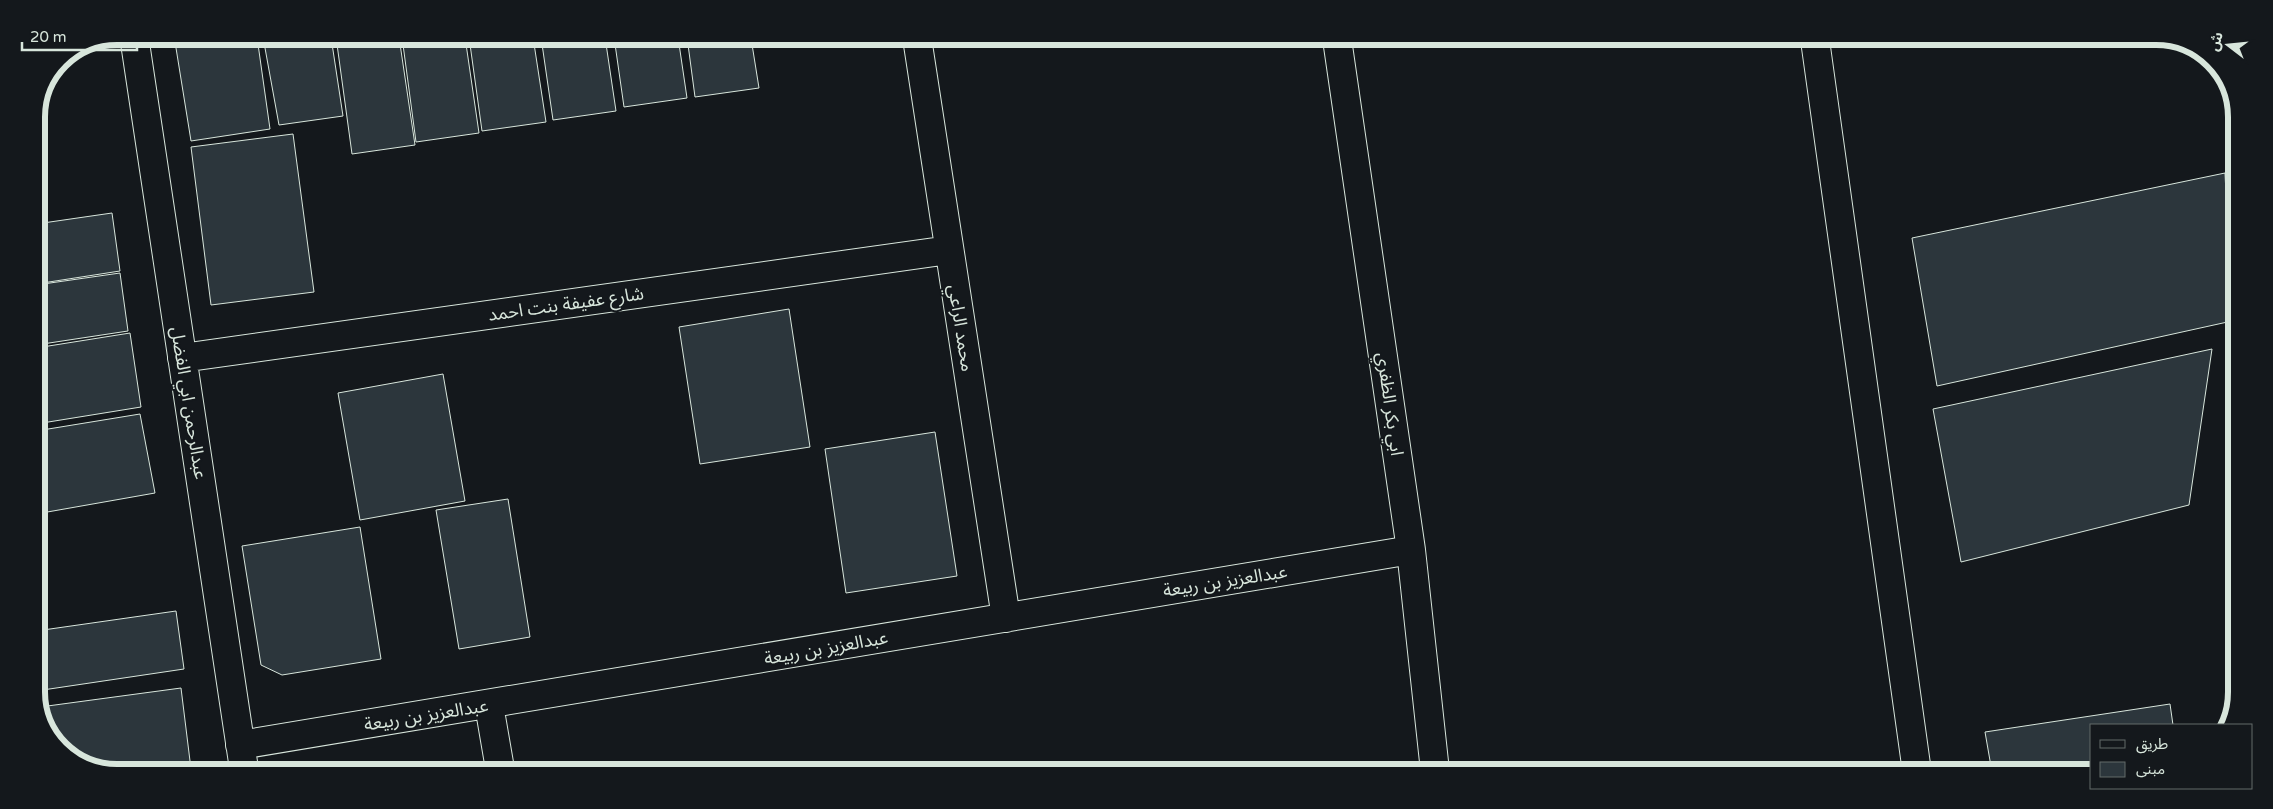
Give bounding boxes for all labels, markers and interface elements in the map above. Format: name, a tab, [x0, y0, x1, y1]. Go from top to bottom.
scale bar	[22, 20, 138, 52]
north arrow	[2203, 20, 2253, 70]
text: 20 m	[30, 28, 67, 46]
text: ش	[2205, 30, 2227, 53]
street label: شارع عفيفة بنت احمد	[487, 282, 646, 329]
street label: محمد الراعي	[941, 283, 979, 373]
street label: عبدالرحمن ابي الفضل	[164, 325, 212, 481]
street label: ابي بكر الظفري	[1370, 351, 1408, 457]
street label: عبدالعزيز بن ربيعة	[1161, 560, 1289, 602]
street label: عبدالعزيز بن ربيعة	[762, 626, 890, 670]
street label: عبدالعزيز بن ربيعة	[362, 694, 490, 736]
legend	[2090, 724, 2253, 789]
text: طريق	[2136, 735, 2168, 754]
text: مبنى	[2136, 760, 2165, 778]

